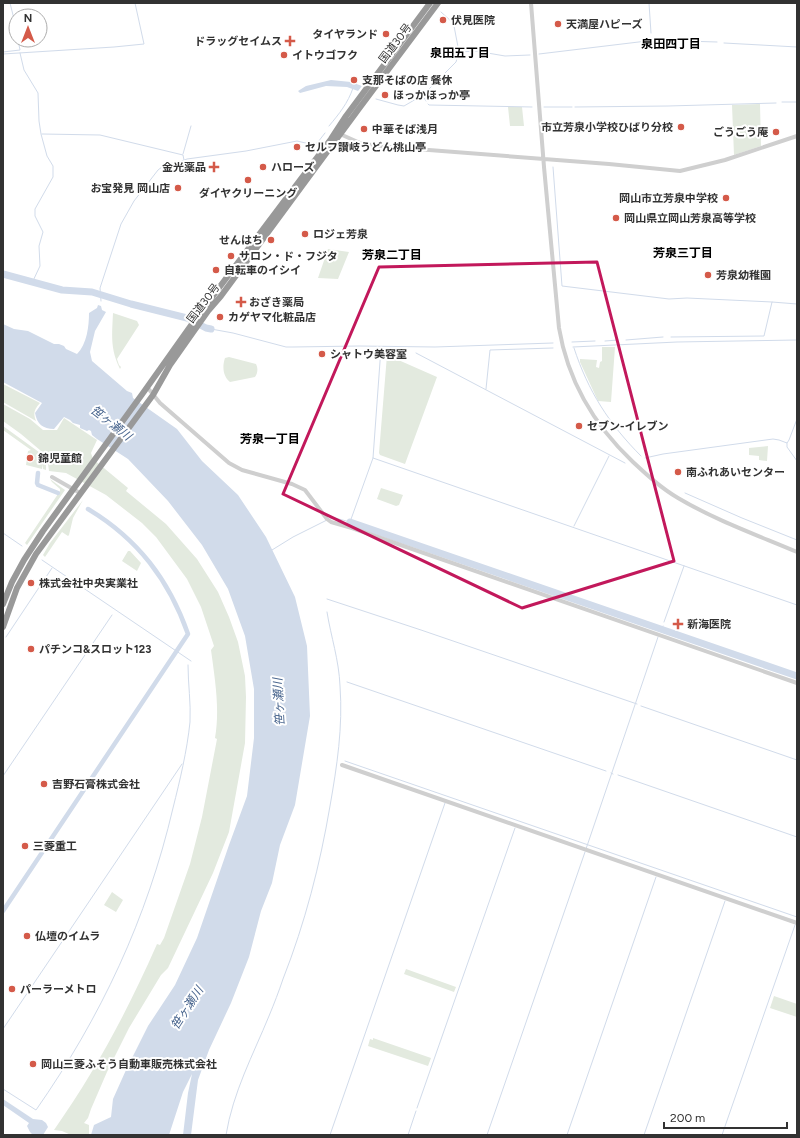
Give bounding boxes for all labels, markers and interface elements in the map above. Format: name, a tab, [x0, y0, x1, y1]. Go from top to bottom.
north arrow	[8, 8, 48, 48]
text: N	[24, 12, 32, 25]
place label: 伏見医院	[451, 14, 495, 27]
marker: 伏見医院	[438, 15, 448, 25]
place label: 天満屋ハピーズ	[566, 18, 642, 31]
marker: 天満屋ハピーズ	[553, 19, 563, 29]
street label: 国道30号	[376, 21, 414, 66]
place label: タイヤランド	[312, 28, 378, 41]
marker: タイヤランド	[381, 29, 391, 39]
place label: ドラッグセイムス	[194, 35, 282, 48]
marker: ドラッグセイムス	[285, 36, 295, 46]
district label: 泉田四丁目	[641, 37, 701, 51]
district label: 泉田五丁目	[430, 46, 490, 60]
place label: イトウゴフク	[292, 49, 358, 62]
marker: イトウゴフク	[279, 50, 289, 60]
place label: 支那そばの店 餐休	[362, 74, 453, 87]
marker: 支那そばの店 餐休	[349, 75, 359, 85]
place label: ほっかほっか亭	[393, 89, 470, 102]
marker: ほっかほっか亭	[380, 90, 390, 100]
place label: 市立芳泉小学校ひばり分校	[541, 121, 673, 134]
marker: 市立芳泉小学校ひばり分校	[676, 122, 686, 132]
place label: 中華そば浅月	[372, 123, 438, 136]
marker: 中華そば浅月	[359, 124, 369, 134]
place label: ごうごう庵	[713, 126, 769, 139]
marker: ごうごう庵	[771, 127, 781, 137]
place label: セルフ讃岐うどん桃山亭	[305, 141, 426, 154]
marker: セルフ讃岐うどん桃山亭	[292, 142, 302, 152]
place label: 金光薬品	[162, 161, 206, 174]
place label: ハローズ	[271, 161, 314, 174]
marker: 金光薬品	[209, 162, 219, 172]
marker: ハローズ	[258, 162, 268, 172]
marker: ダイヤクリーニング	[243, 175, 253, 185]
place label: お宝発見 岡山店	[90, 182, 170, 195]
marker: お宝発見 岡山店	[173, 183, 183, 193]
place label: ダイヤクリーニング	[199, 187, 297, 200]
place label: 岡山市立芳泉中学校	[619, 192, 718, 205]
marker: 岡山市立芳泉中学校	[721, 193, 731, 203]
place label: 岡山県立岡山芳泉高等学校	[624, 212, 756, 225]
marker: 岡山県立岡山芳泉高等学校	[611, 213, 621, 223]
place label: ロジェ芳泉	[313, 228, 368, 241]
marker: ロジェ芳泉	[300, 229, 310, 239]
place label: せんはち	[219, 234, 263, 247]
marker: せんはち	[266, 235, 276, 245]
district label: 芳泉三丁目	[653, 246, 713, 260]
district label: 芳泉二丁目	[362, 248, 422, 262]
place label: サロン・ド・フジタ	[239, 250, 338, 263]
marker: サロン・ド・フジタ	[226, 251, 236, 261]
place label: 自転車のイシイ	[224, 264, 301, 277]
marker: 自転車のイシイ	[211, 265, 221, 275]
place label: 芳泉幼稚園	[716, 269, 771, 282]
marker: 芳泉幼稚園	[703, 270, 713, 280]
street label: 国道30号	[184, 281, 222, 326]
place label: おざき薬局	[249, 296, 304, 309]
marker: おざき薬局	[236, 297, 246, 307]
place label: カゲヤマ化粧品店	[228, 311, 316, 324]
marker: カゲヤマ化粧品店	[215, 312, 225, 322]
place label: シャトウ美容室	[330, 348, 407, 361]
marker: シャトウ美容室	[317, 349, 327, 359]
water label: 笹ヶ瀬川	[88, 403, 136, 445]
place label: セブン-イレブン	[587, 420, 669, 433]
marker: セブン-イレブン	[574, 421, 584, 431]
district label: 芳泉一丁目	[240, 432, 300, 446]
place label: 錦児童館	[38, 452, 82, 465]
marker: 錦児童館	[25, 453, 35, 463]
place label: 南ふれあいセンター	[686, 466, 785, 479]
marker: 南ふれあいセンター	[673, 467, 683, 477]
place label: 株式会社中央実業社	[39, 577, 138, 590]
marker: 株式会社中央実業社	[26, 578, 36, 588]
marker: 新海医院	[672, 618, 684, 630]
place label: 新海医院	[687, 618, 731, 631]
place label: パチンコ&スロット123	[39, 643, 151, 656]
marker: パチンコ&スロット123	[26, 644, 36, 654]
water label: 笹ヶ瀬川	[271, 676, 287, 726]
place label: 吉野石膏株式会社	[52, 778, 140, 791]
marker: 吉野石膏株式会社	[39, 779, 49, 789]
place label: 三菱重工	[33, 840, 77, 853]
marker: 三菱重工	[20, 841, 30, 851]
place label: 仏壇のイムラ	[35, 930, 100, 943]
marker: 仏壇のイムラ	[22, 931, 32, 941]
water label: 笹ヶ瀬川	[168, 982, 207, 1032]
place label: パーラーメトロ	[20, 983, 97, 996]
marker: パーラーメトロ	[7, 984, 17, 994]
place label: 岡山三菱ふそう自動車販売株式会社	[41, 1058, 217, 1071]
marker: 岡山三菱ふそう自動車販売株式会社	[28, 1059, 38, 1069]
scale bar	[664, 1104, 787, 1130]
text: 200 m	[670, 1111, 705, 1125]

